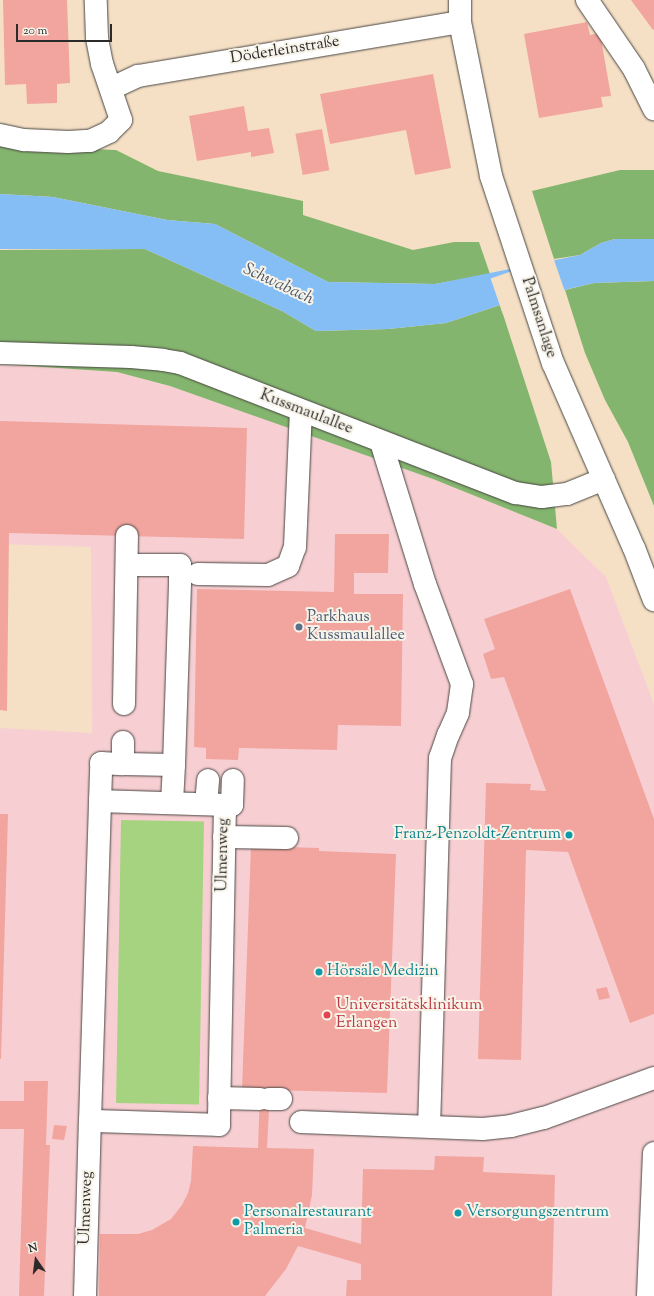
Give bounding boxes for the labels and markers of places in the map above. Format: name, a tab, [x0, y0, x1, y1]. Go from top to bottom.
place label: Parkhaus Kussmaulallee	[307, 608, 405, 646]
marker: Parkhaus Kussmaulallee	[294, 622, 304, 632]
place label: Franz-Penzoldt-Zentrum	[394, 825, 561, 845]
marker: Franz-Penzoldt-Zentrum	[564, 830, 574, 840]
place label: Hörsäle Medizin	[327, 962, 439, 982]
marker: Hörsäle Medizin	[314, 967, 324, 977]
place label: Universitätsklinikum Erlangen	[336, 996, 482, 1034]
marker: Universitätsklinikum Erlangen	[321, 1009, 333, 1021]
place label: Personalrestaurant Palmeria	[244, 1203, 372, 1241]
place label: Versorgungszentrum	[466, 1203, 609, 1223]
marker: Versorgungszentrum	[453, 1208, 463, 1218]
marker: Personalrestaurant Palmeria	[231, 1217, 241, 1227]

